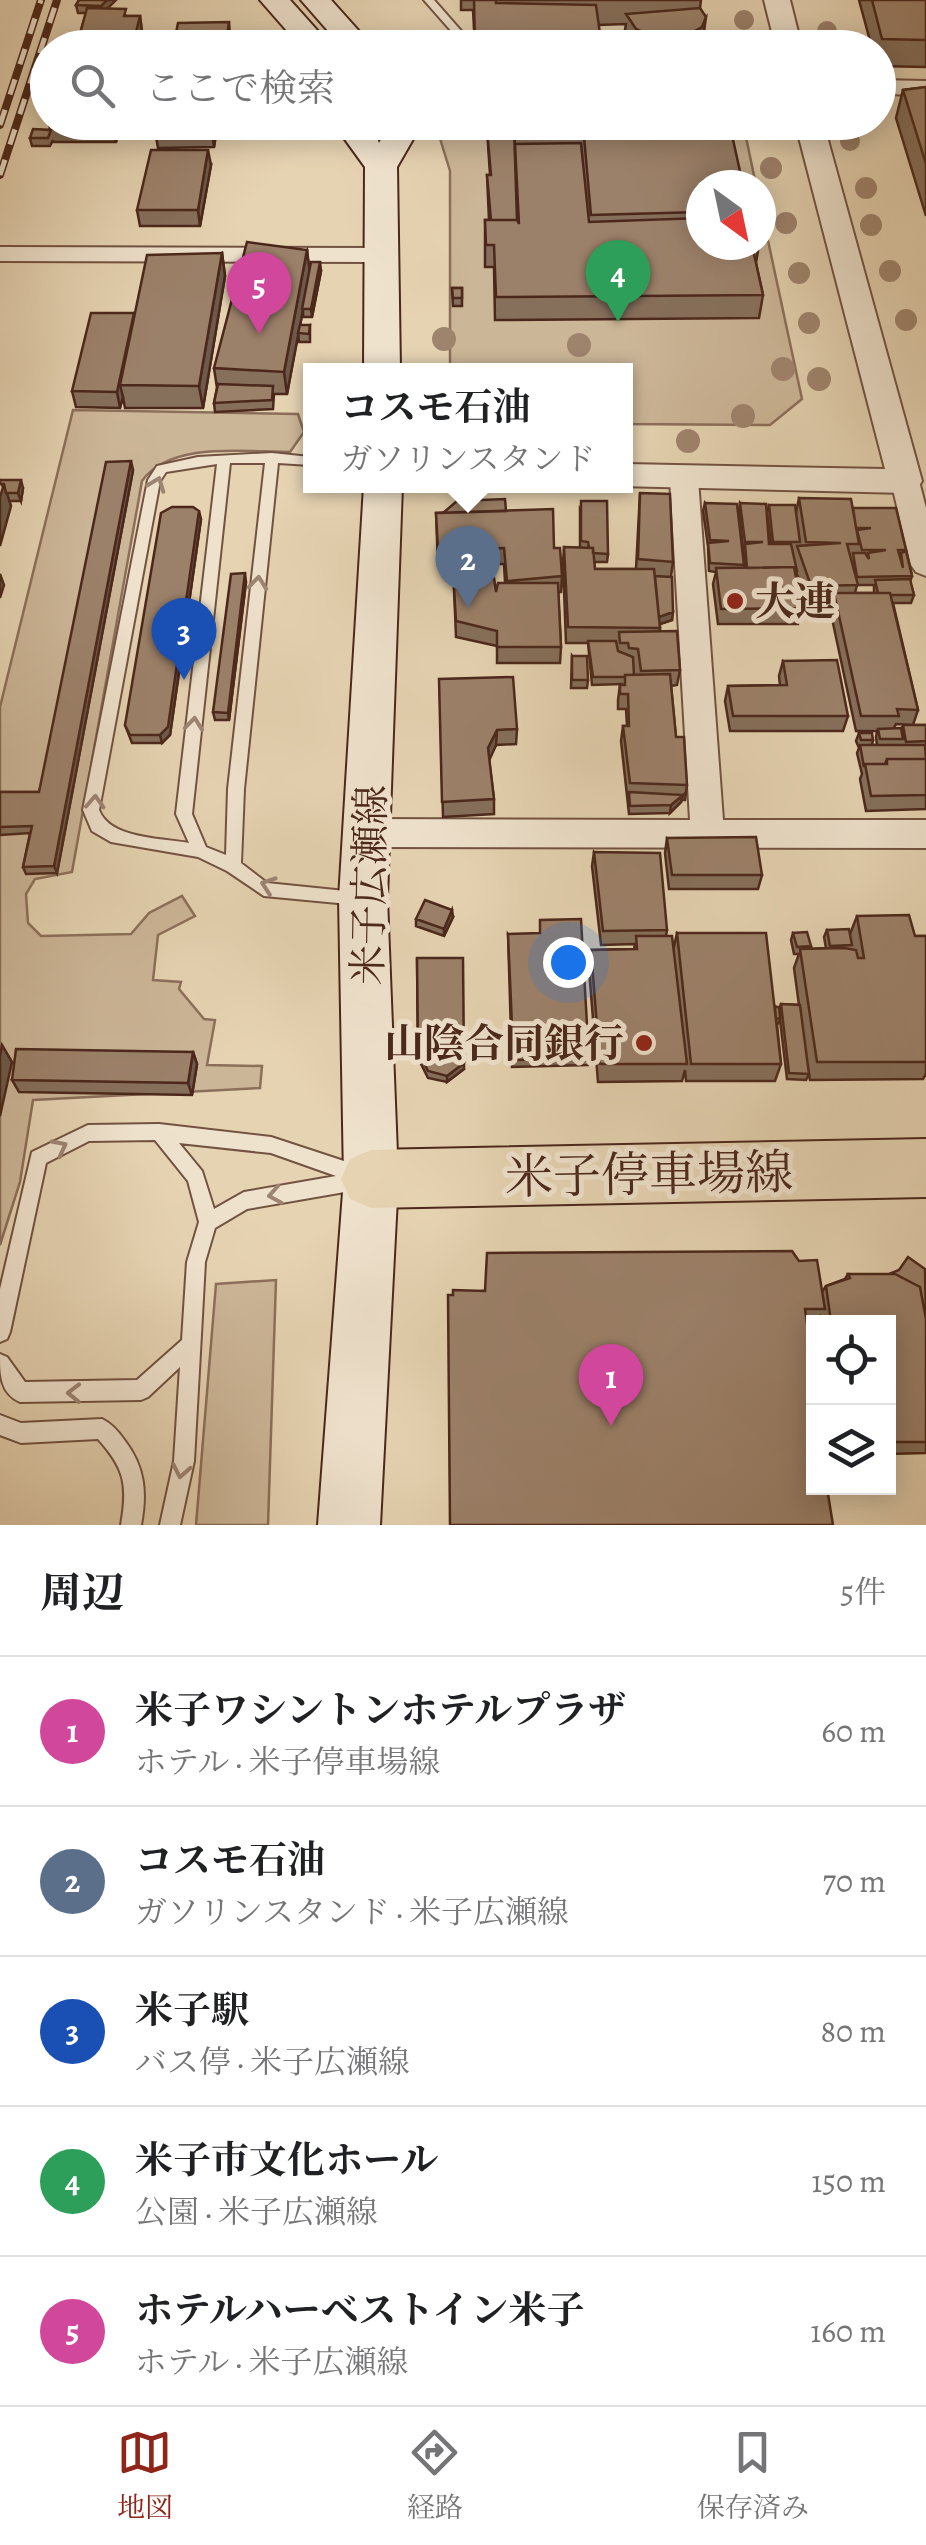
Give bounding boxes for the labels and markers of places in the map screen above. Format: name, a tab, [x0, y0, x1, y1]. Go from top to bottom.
pin: 4	[586, 240, 650, 322]
pin: 5	[226, 252, 292, 334]
pin: 2	[436, 526, 500, 608]
place label: 大連	[755, 574, 835, 629]
marker: 大連	[724, 590, 746, 612]
pin: 3	[152, 598, 216, 680]
place label: 山陰合同銀行	[384, 1016, 624, 1071]
marker: 山陰合同銀行	[633, 1032, 655, 1054]
pin: 1	[578, 1344, 644, 1426]

